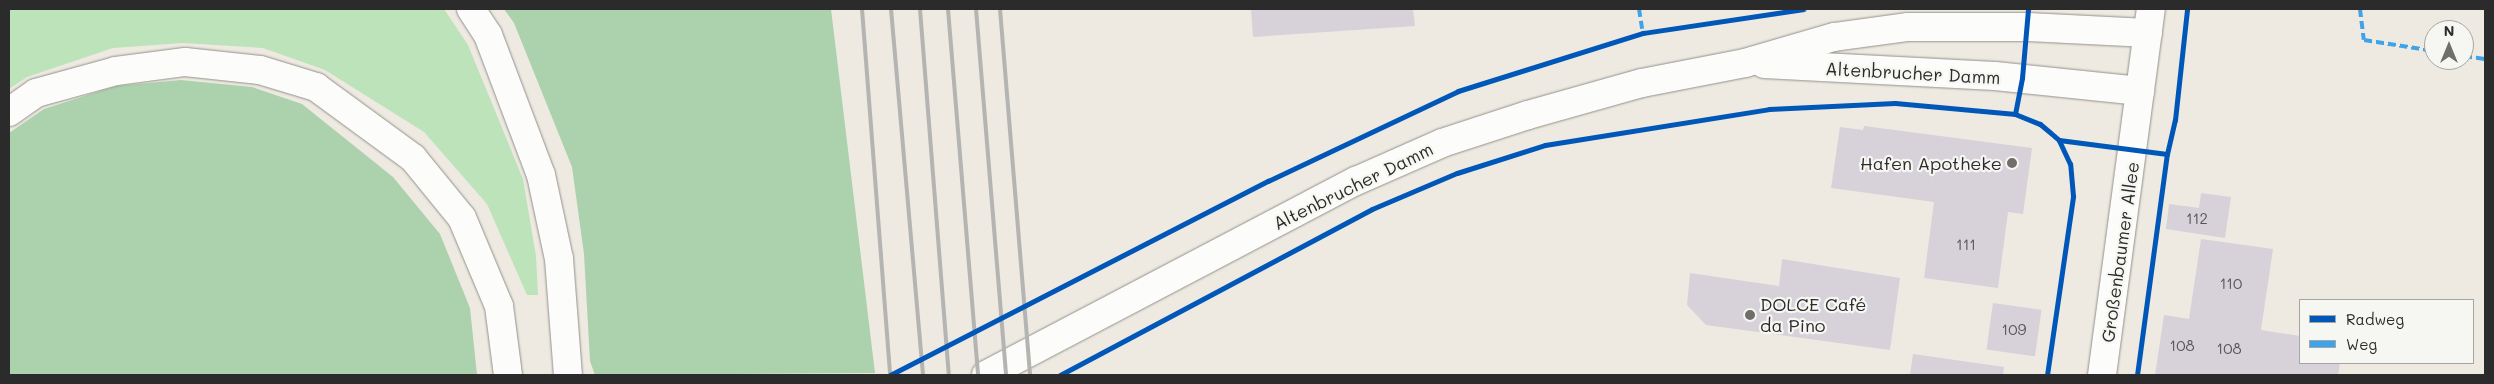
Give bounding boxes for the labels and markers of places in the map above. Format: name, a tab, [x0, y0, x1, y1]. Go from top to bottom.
place label: Hafen Apotheke	[1860, 152, 2002, 174]
marker: Hafen Apotheke	[2006, 157, 2018, 169]
place label: DOLCE Café da Pino	[1760, 294, 1867, 336]
marker: DOLCE Café da Pino	[1744, 309, 1756, 321]

